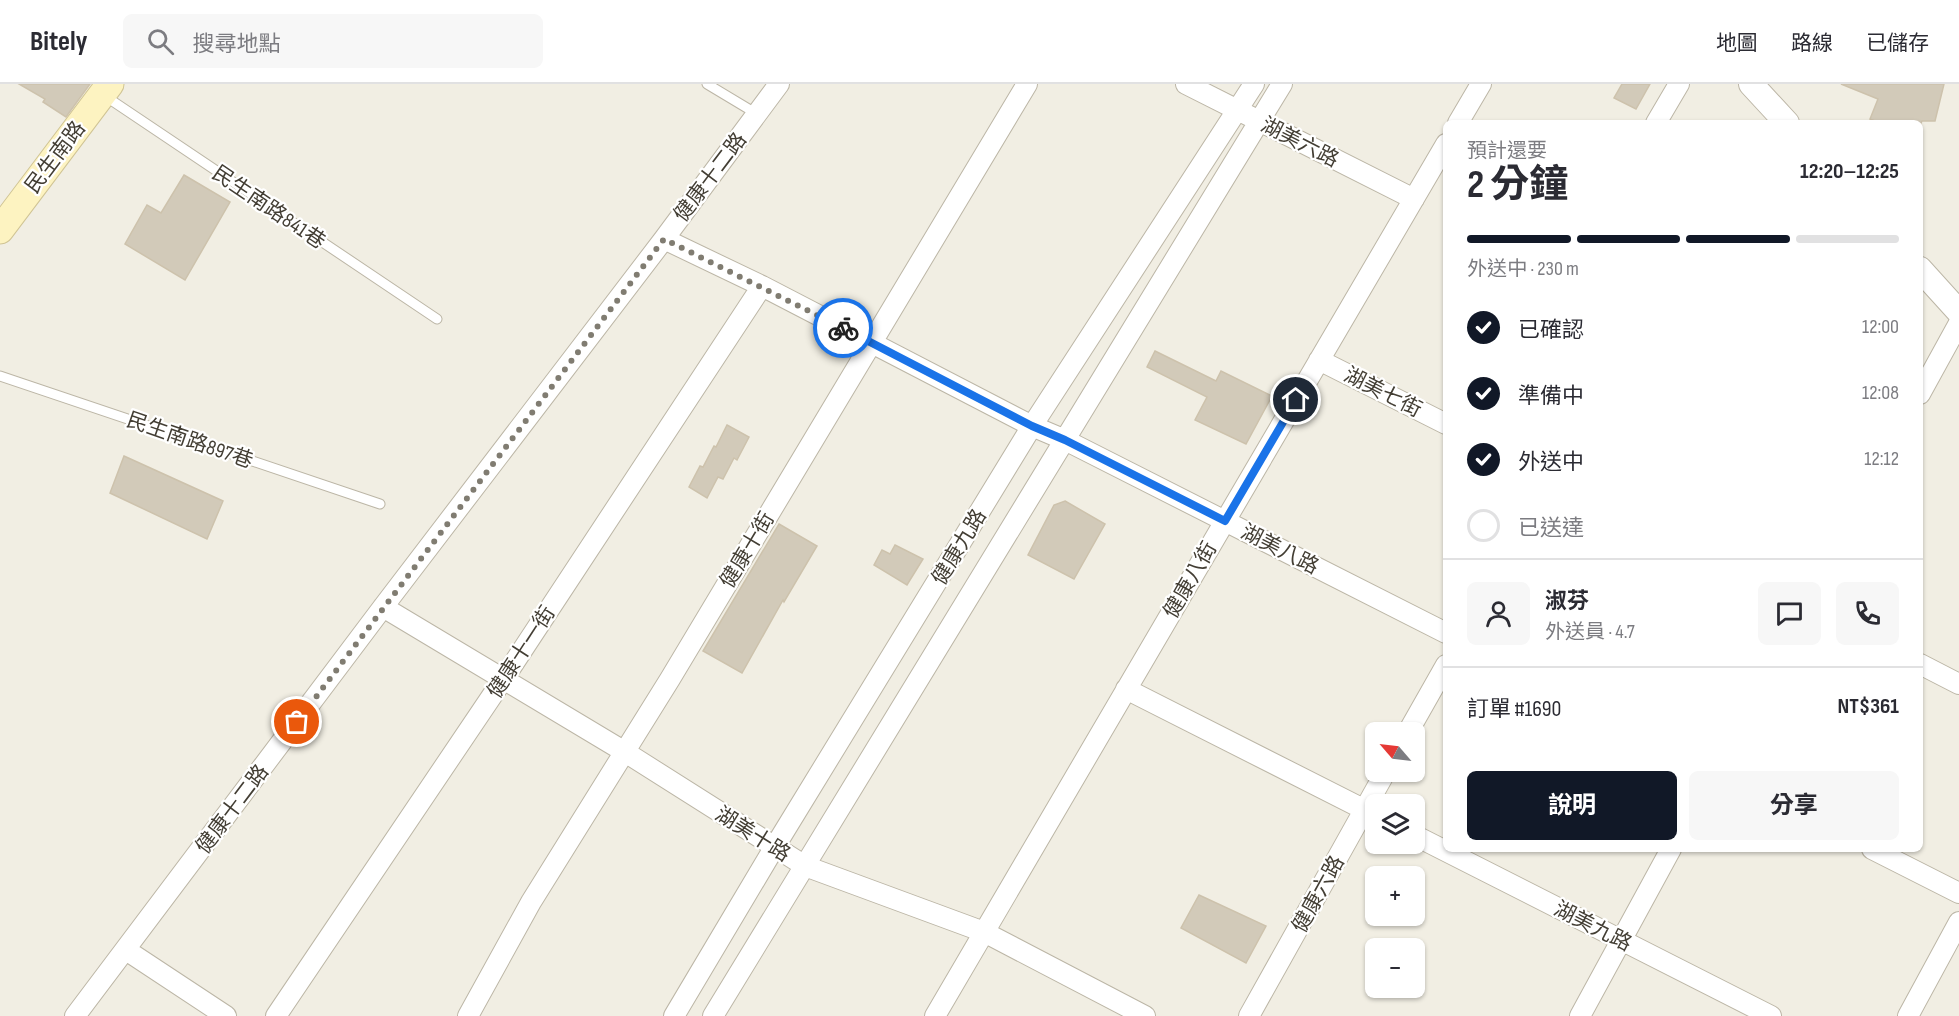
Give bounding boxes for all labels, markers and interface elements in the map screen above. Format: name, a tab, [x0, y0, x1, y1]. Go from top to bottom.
search box	[123, 14, 543, 68]
text: Bitely	[30, 25, 87, 58]
icon: search	[144, 25, 177, 58]
text: 搜尋地點	[192, 31, 280, 58]
text: 地圖	[1716, 31, 1758, 56]
text: 路線	[1791, 31, 1833, 56]
text: 已儲存	[1866, 31, 1929, 56]
street label: 湖美六路	[1257, 112, 1343, 173]
street label: 民生南路	[20, 116, 91, 198]
street label: 健康十二路	[669, 128, 752, 227]
text: 預計還要	[1467, 139, 1547, 163]
text: 12:20–12:25	[1800, 158, 1899, 185]
street label: 民生南路841巷	[208, 160, 330, 254]
text: 2 分鐘	[1467, 162, 1568, 209]
text: 外送中 · 230 m	[1467, 257, 1579, 281]
courier	[813, 298, 873, 358]
icon: check	[1467, 311, 1500, 344]
icon: bike	[827, 312, 860, 345]
text: 12:00	[1862, 315, 1899, 339]
text: 已確認	[1518, 317, 1584, 344]
street label: 湖美七街	[1340, 362, 1426, 423]
pin	[1270, 374, 1321, 425]
icon: check	[1467, 377, 1500, 410]
text: 12:08	[1862, 381, 1899, 405]
icon: home	[1279, 383, 1312, 416]
text: 準備中	[1518, 383, 1584, 410]
street label: 民生南路897巷	[123, 407, 256, 474]
icon: check	[1467, 443, 1500, 476]
text: 12:12	[1864, 447, 1899, 471]
text: 外送中	[1518, 449, 1584, 476]
street label: 健康九路	[927, 505, 992, 590]
street label: 健康十街	[715, 508, 780, 593]
text: 已送達	[1518, 515, 1584, 542]
street label: 湖美八路	[1237, 519, 1323, 580]
street label: 健康八街	[1159, 538, 1222, 623]
button: person	[1467, 582, 1530, 645]
button: chat	[1758, 582, 1821, 645]
button: phone	[1836, 582, 1899, 645]
text: 淑芬	[1545, 588, 1589, 615]
street label: 健康十一街	[482, 601, 560, 703]
text: 外送員 · 4.7	[1545, 620, 1635, 644]
text: NT$361	[1838, 693, 1899, 720]
pin	[271, 696, 322, 747]
text: 訂單 #1690	[1467, 696, 1561, 723]
icon: bag	[280, 705, 313, 738]
north arrow	[1365, 722, 1425, 782]
map controls	[1365, 722, 1425, 998]
street label: 健康十二路	[191, 760, 274, 859]
button: 說明	[1467, 771, 1677, 840]
button: 分享	[1689, 771, 1899, 840]
button: layers	[1365, 794, 1425, 854]
street label: 湖美十路	[710, 802, 795, 867]
street label: 健康六路	[1287, 851, 1350, 937]
button: +	[1365, 866, 1425, 926]
street label: 湖美九路	[1550, 896, 1636, 957]
button: −	[1365, 938, 1425, 998]

